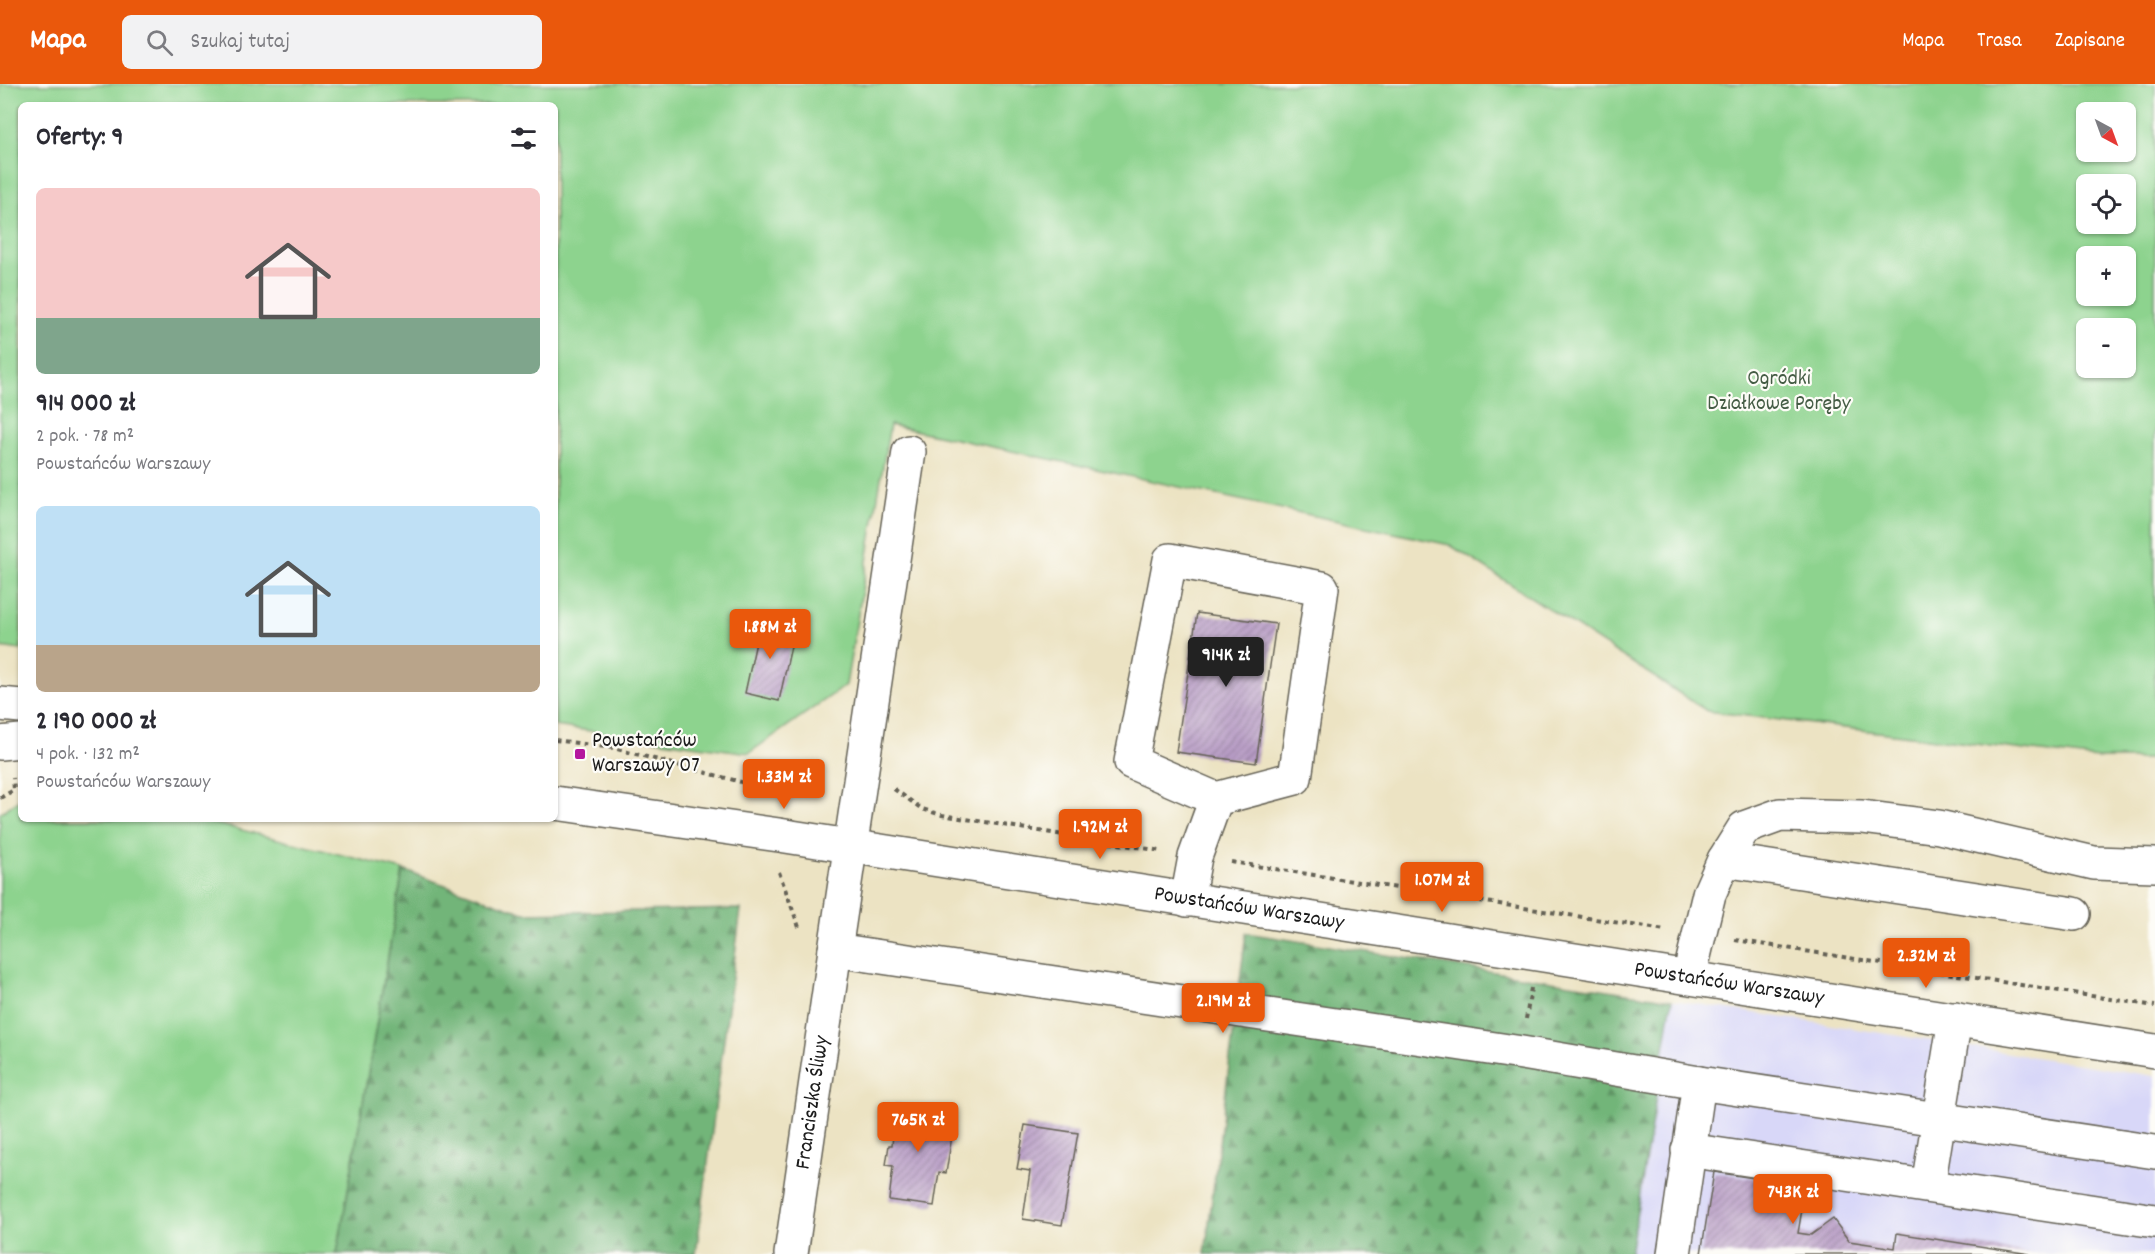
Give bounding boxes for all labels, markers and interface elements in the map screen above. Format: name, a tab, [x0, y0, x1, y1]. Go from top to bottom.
search box	[122, 15, 542, 69]
text: Mapa	[30, 22, 86, 62]
icon: search	[143, 26, 176, 59]
text: Szukaj tutaj	[191, 27, 290, 58]
text: Mapa	[1902, 27, 1944, 57]
text: Trasa	[1977, 27, 2022, 57]
text: Zapisane	[2055, 27, 2125, 57]
north arrow	[2076, 102, 2136, 162]
map controls	[2076, 102, 2136, 378]
text: Oferty: 9	[36, 120, 123, 157]
icon: filters	[507, 122, 540, 155]
button: locate	[2076, 174, 2136, 234]
icon: home	[234, 227, 342, 335]
button: +	[2076, 246, 2136, 306]
button: −	[2076, 318, 2136, 378]
park label: Ogródki Działkowe Poręby	[1707, 364, 1852, 420]
text: 914 000 zł	[36, 386, 135, 423]
text: 2 pok. · 78 m²	[36, 423, 134, 451]
text: Powstańców Warszawy	[36, 451, 210, 479]
icon: home	[234, 545, 342, 653]
pin: 1.88M zł	[708, 609, 832, 660]
text: 1.88M zł	[744, 614, 796, 642]
pin: 914K zł	[1171, 637, 1281, 688]
text: 914K zł	[1202, 642, 1250, 670]
text: 2 190 000 zł	[36, 704, 156, 741]
place label: Powstańców Warszawy 07	[592, 726, 700, 782]
text: 4 pok. · 132 m²	[36, 741, 140, 769]
marker: Powstańców Warszawy 07	[573, 747, 587, 761]
pin: 1.33M zł	[722, 759, 846, 810]
text: 1.33M zł	[757, 764, 811, 792]
text: Powstańców Warszawy	[36, 769, 210, 797]
pin: 1.92M zł	[1038, 809, 1162, 860]
text: 1.92M zł	[1073, 814, 1127, 842]
pin: 1.07M zł	[1380, 862, 1504, 913]
text: 1.07M zł	[1414, 867, 1470, 895]
street label: Powstańców Warszawy	[1152, 879, 1347, 939]
pin: 2.32M zł	[1864, 938, 1988, 989]
text: 2.32M zł	[1897, 943, 1955, 971]
street label: Powstańców Warszawy	[1632, 954, 1827, 1015]
pin: 2.19M zł	[1161, 983, 1285, 1034]
text: 2.19M zł	[1196, 988, 1250, 1016]
street label: Franciszka Śliwy	[788, 1033, 838, 1172]
pin: 765K zł	[863, 1102, 973, 1153]
text: 765K zł	[891, 1107, 945, 1135]
pin: 743K zł	[1738, 1174, 1848, 1225]
text: 743K zł	[1767, 1179, 1819, 1207]

